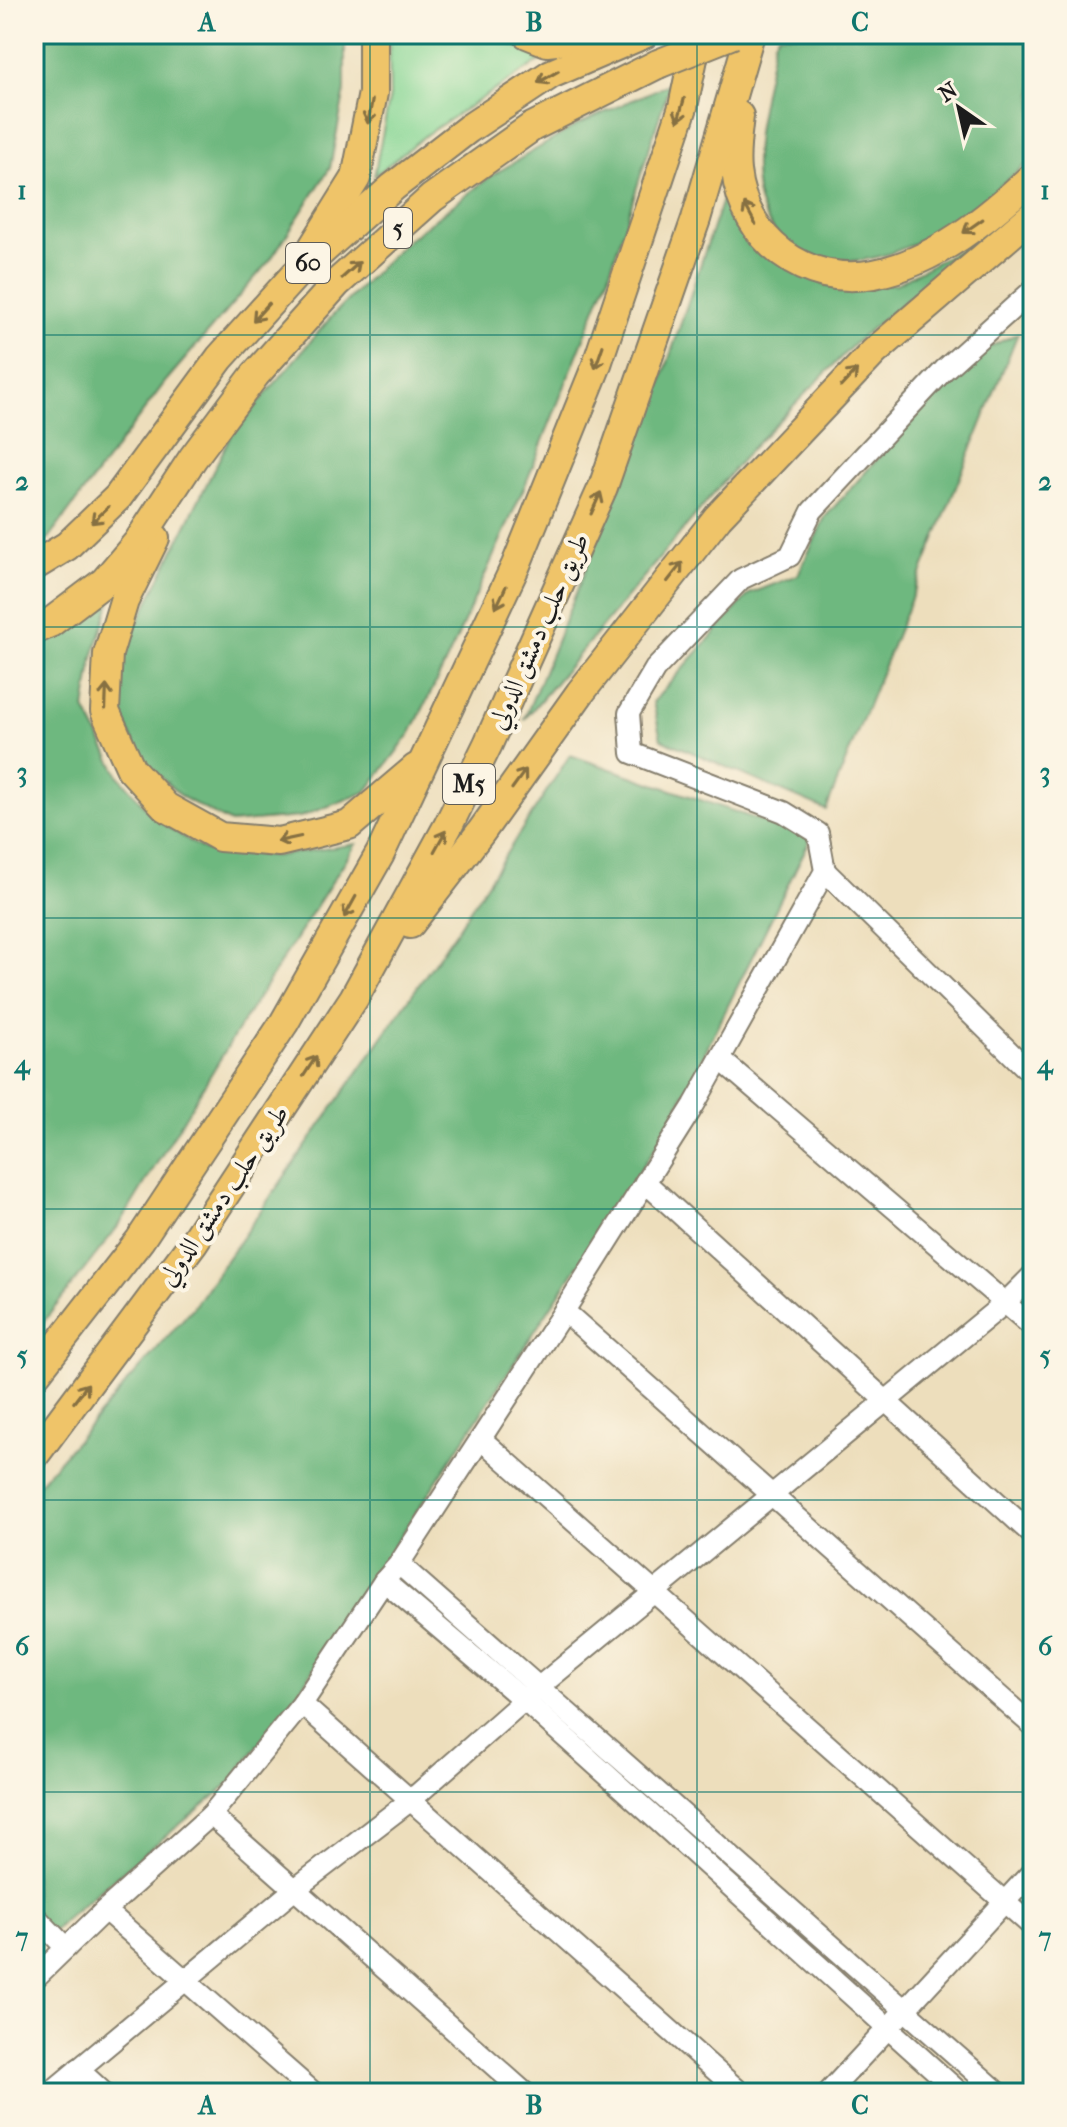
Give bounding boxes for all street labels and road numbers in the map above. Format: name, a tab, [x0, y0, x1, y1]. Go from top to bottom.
road number: 5	[384, 208, 412, 248]
road number: 60	[286, 243, 330, 283]
street label: طريق حلب دمشق الدولي	[481, 528, 601, 737]
road number: M5	[443, 764, 495, 804]
street label: طريق حلب دمشق الدولي	[151, 1099, 300, 1295]

